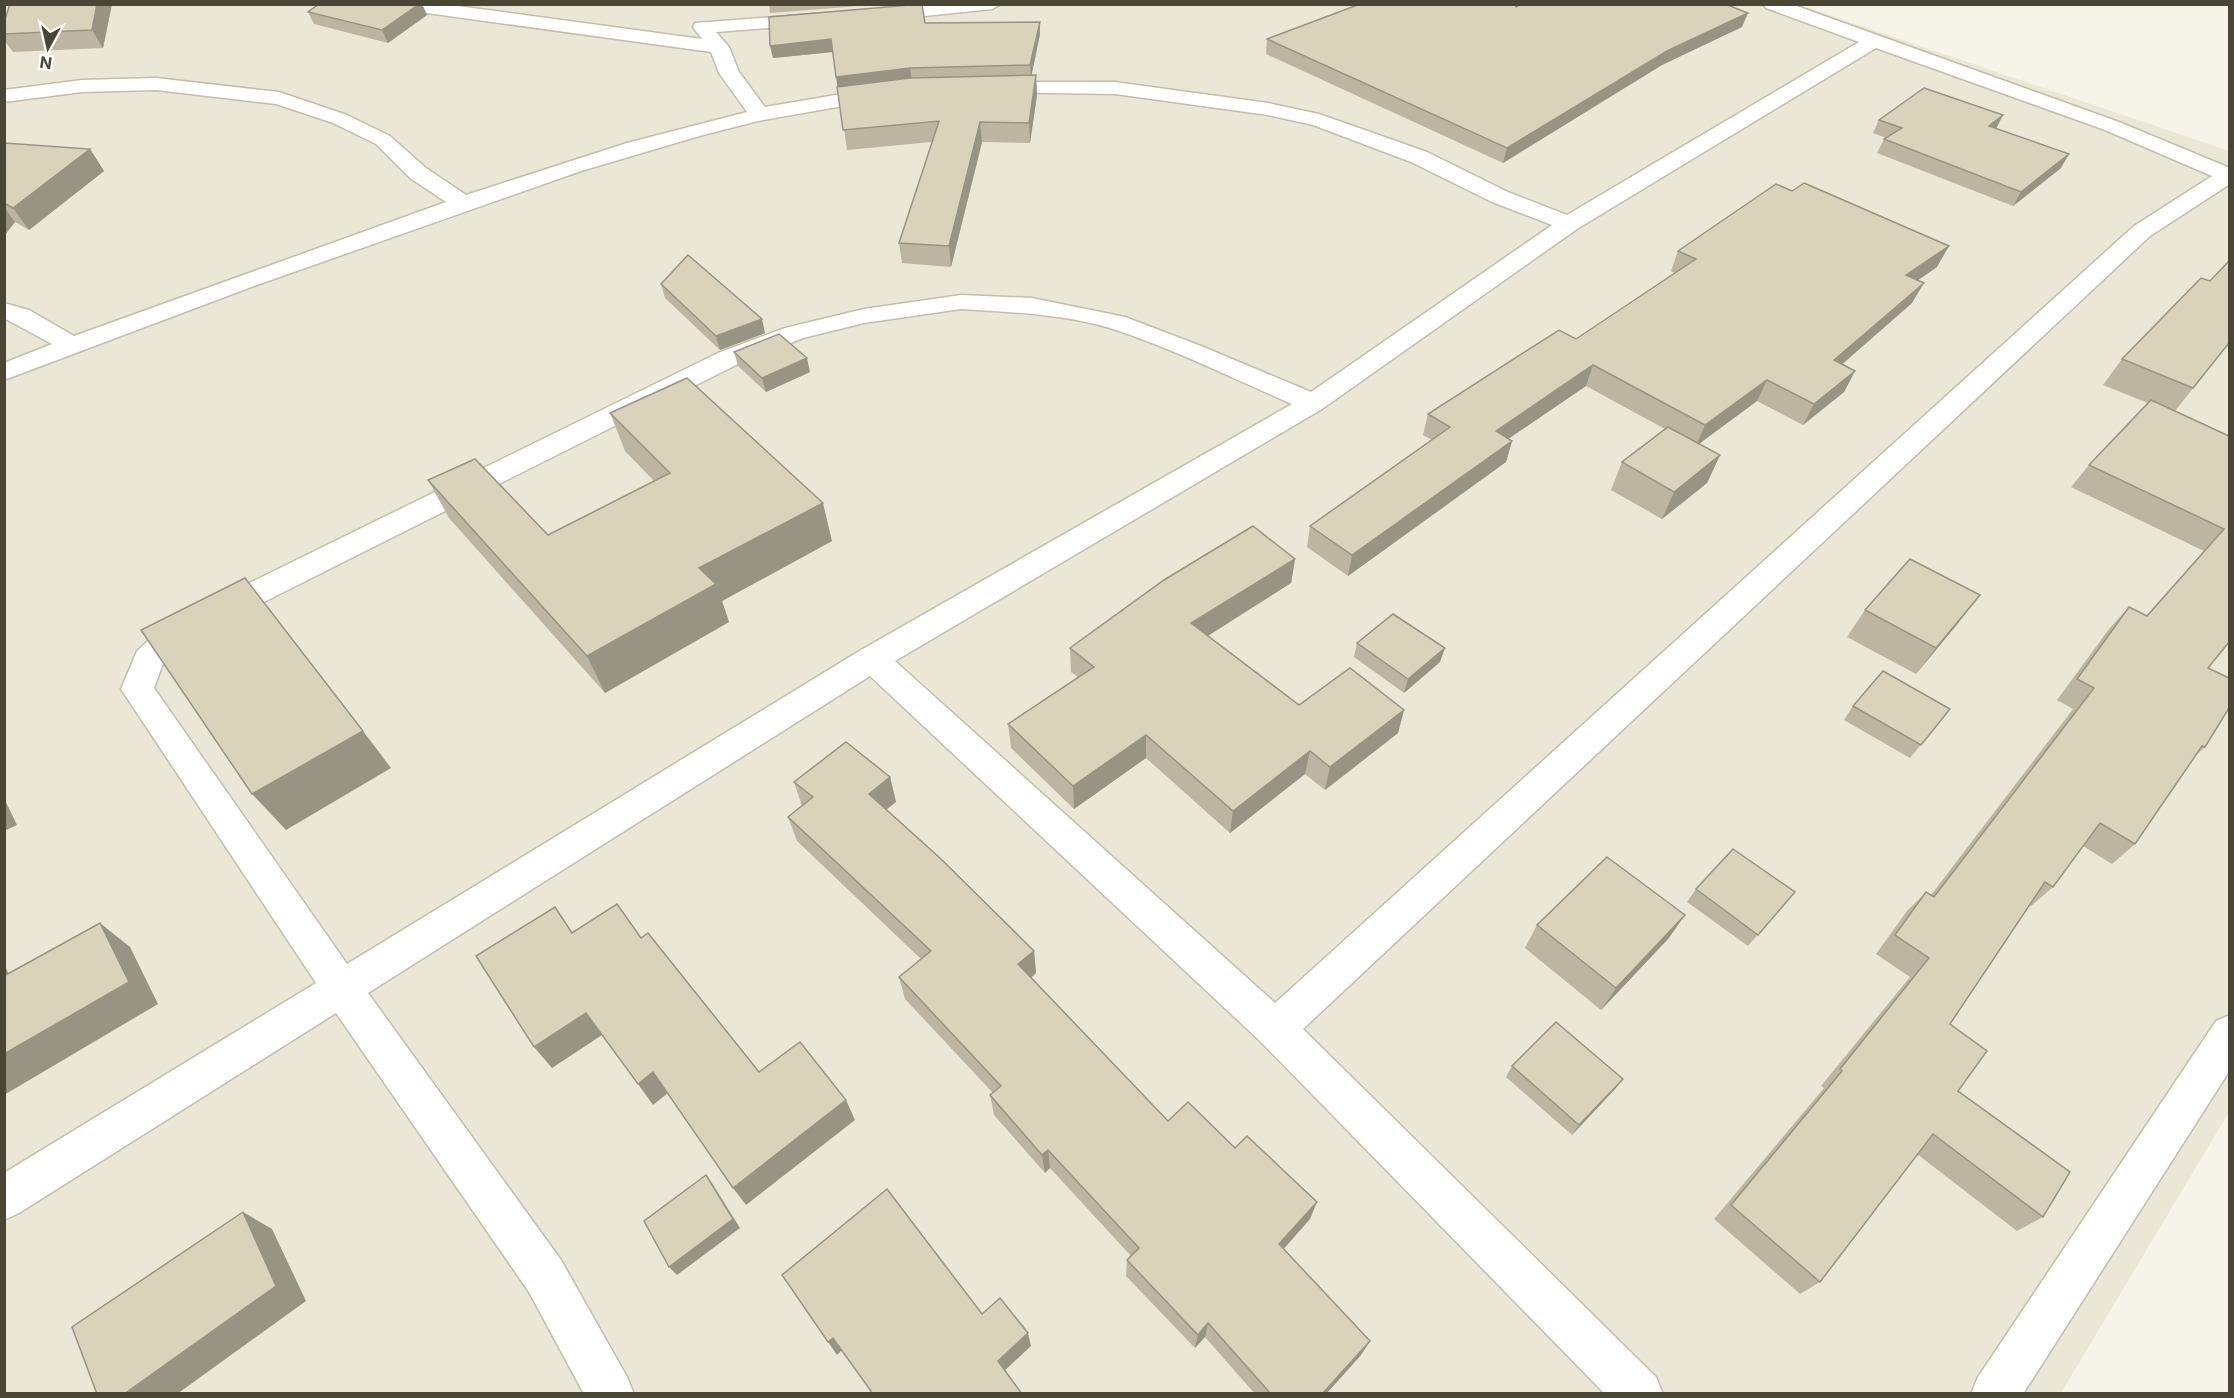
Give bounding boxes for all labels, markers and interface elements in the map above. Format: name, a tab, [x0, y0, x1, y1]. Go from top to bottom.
north arrow	[18, 18, 78, 78]
text: N	[38, 52, 53, 74]

